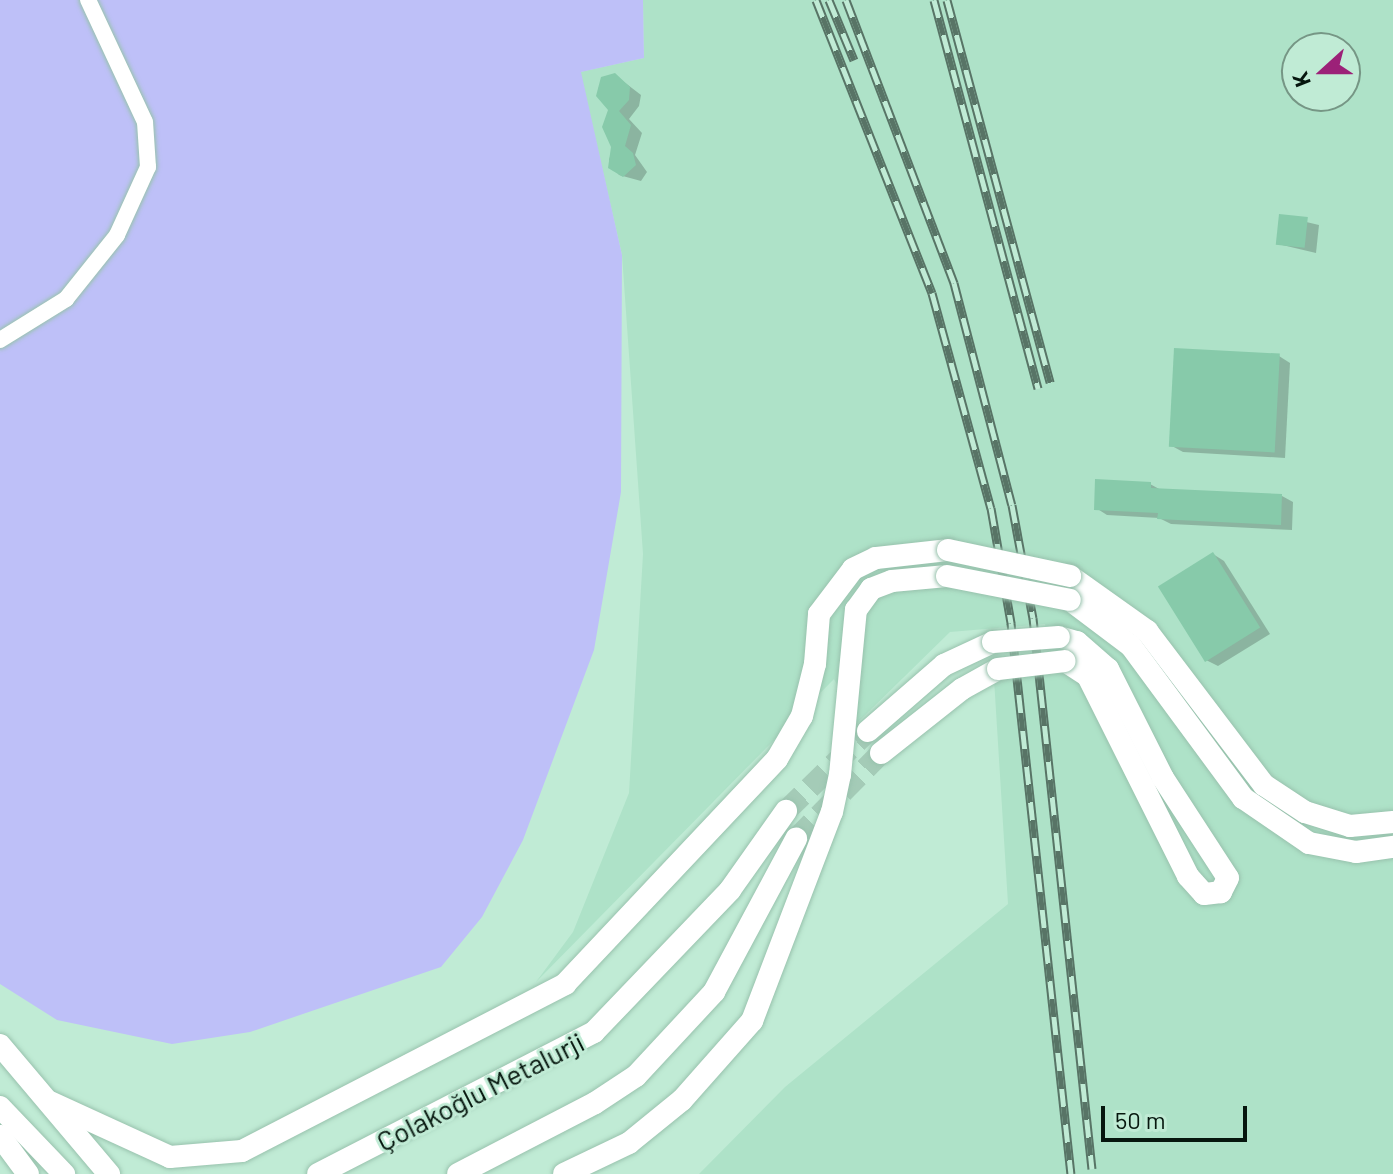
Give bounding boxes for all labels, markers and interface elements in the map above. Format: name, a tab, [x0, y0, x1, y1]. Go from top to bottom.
north arrow	[1281, 32, 1361, 112]
text: K	[1286, 69, 1315, 91]
street label: Çolakoğlu Metalurji	[371, 1024, 589, 1158]
scale bar	[1105, 1090, 1251, 1140]
text: 50 m	[1115, 1105, 1166, 1134]

